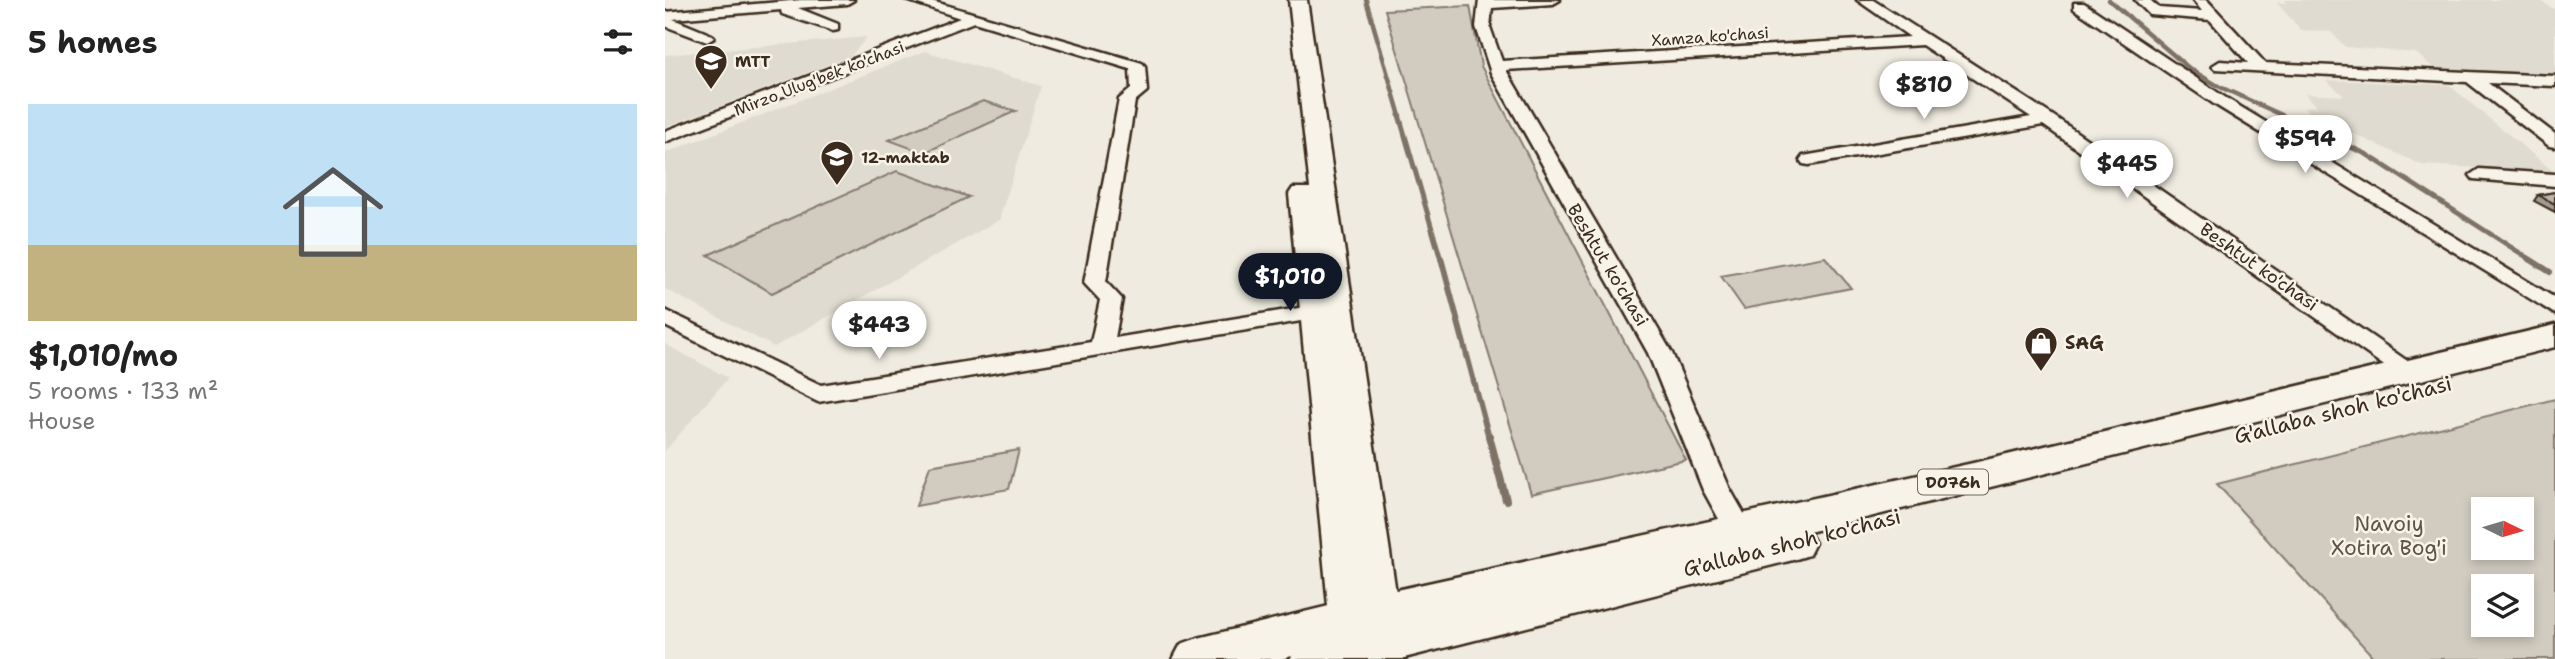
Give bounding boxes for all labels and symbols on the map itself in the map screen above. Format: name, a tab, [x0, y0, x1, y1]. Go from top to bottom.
street label: Xamza ko'chasi	[1651, 22, 1770, 51]
street label: Mirzo Ulug'bek ko'chasi	[731, 36, 907, 121]
school or university icon: MTT	[692, 42, 730, 91]
place label: MTT	[735, 51, 771, 72]
pin: $810	[1883, 61, 1965, 121]
pin: $594	[2264, 116, 2346, 175]
school or university icon: 12-maktab	[818, 138, 856, 187]
pin: $445	[2086, 140, 2168, 200]
place label: 12-maktab	[861, 147, 950, 168]
street label: Beshtut ko'chasi	[1562, 199, 1654, 331]
street label: Beshtut ko'chasi	[2195, 217, 2323, 317]
pin: $1,010	[1233, 254, 1347, 313]
pin: $443	[838, 302, 920, 361]
shop icon: SAG	[2022, 324, 2060, 373]
place label: SAG	[2065, 331, 2104, 355]
street label: G'allaba shoh ko'chasi	[2231, 369, 2455, 451]
road number: D076h	[1918, 470, 1988, 495]
north arrow	[2471, 497, 2534, 560]
street label: G'allaba shoh ko'chasi	[1680, 502, 1904, 584]
park label: Navoiy Xotira Bog'i	[2331, 510, 2447, 562]

